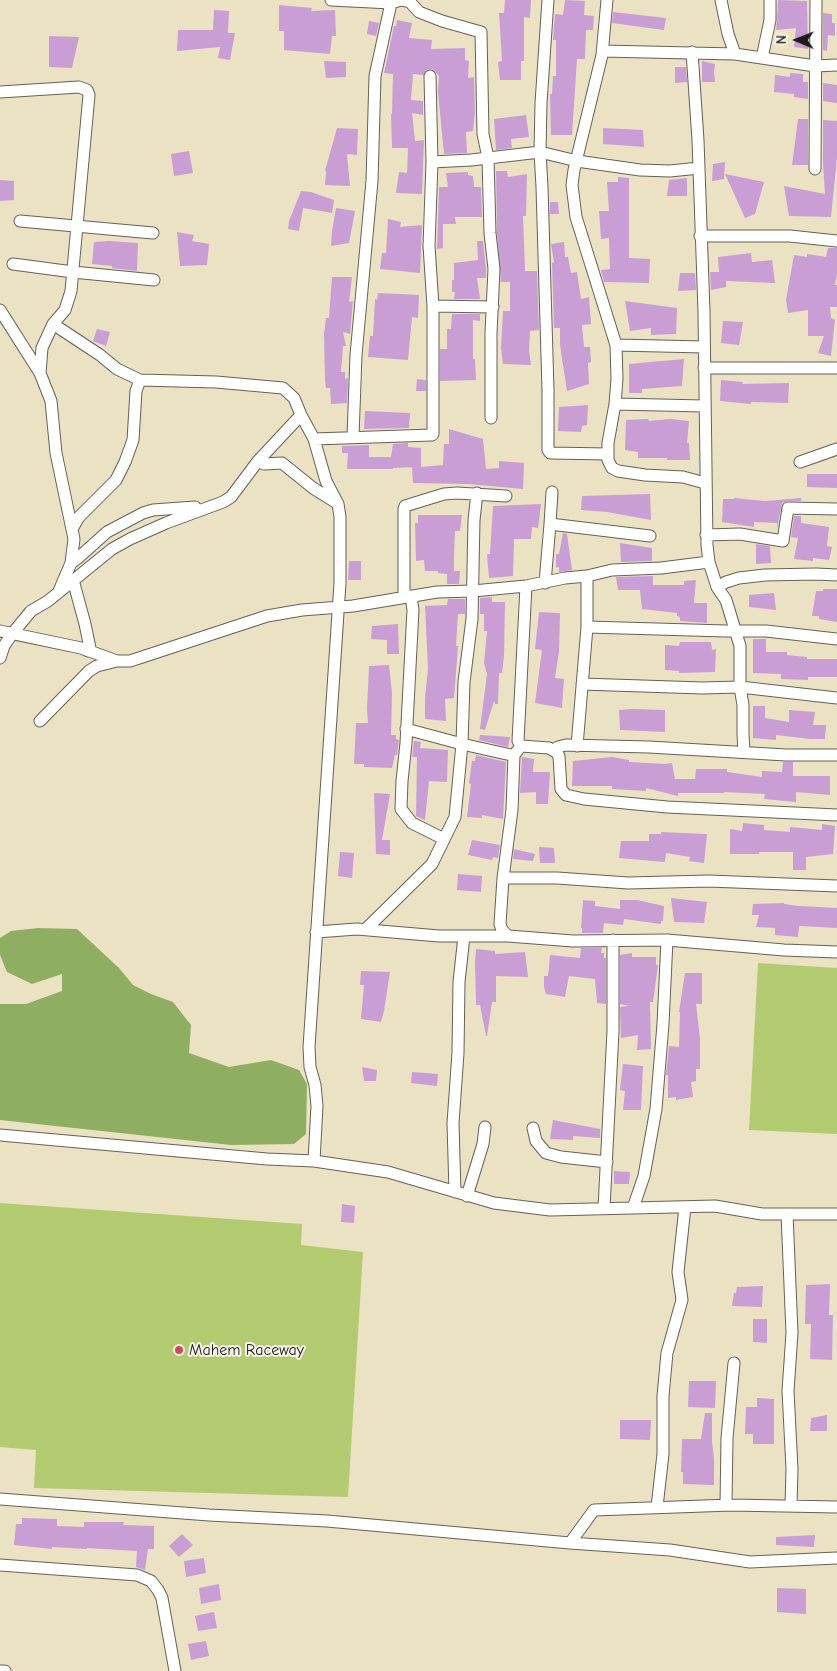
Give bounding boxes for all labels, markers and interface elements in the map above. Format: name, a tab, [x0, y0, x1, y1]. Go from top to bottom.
north arrow	[772, 15, 822, 65]
text: N	[773, 35, 790, 44]
place label: Mahem Raceway	[189, 1340, 304, 1360]
marker: Mahem Raceway	[173, 1344, 185, 1356]

